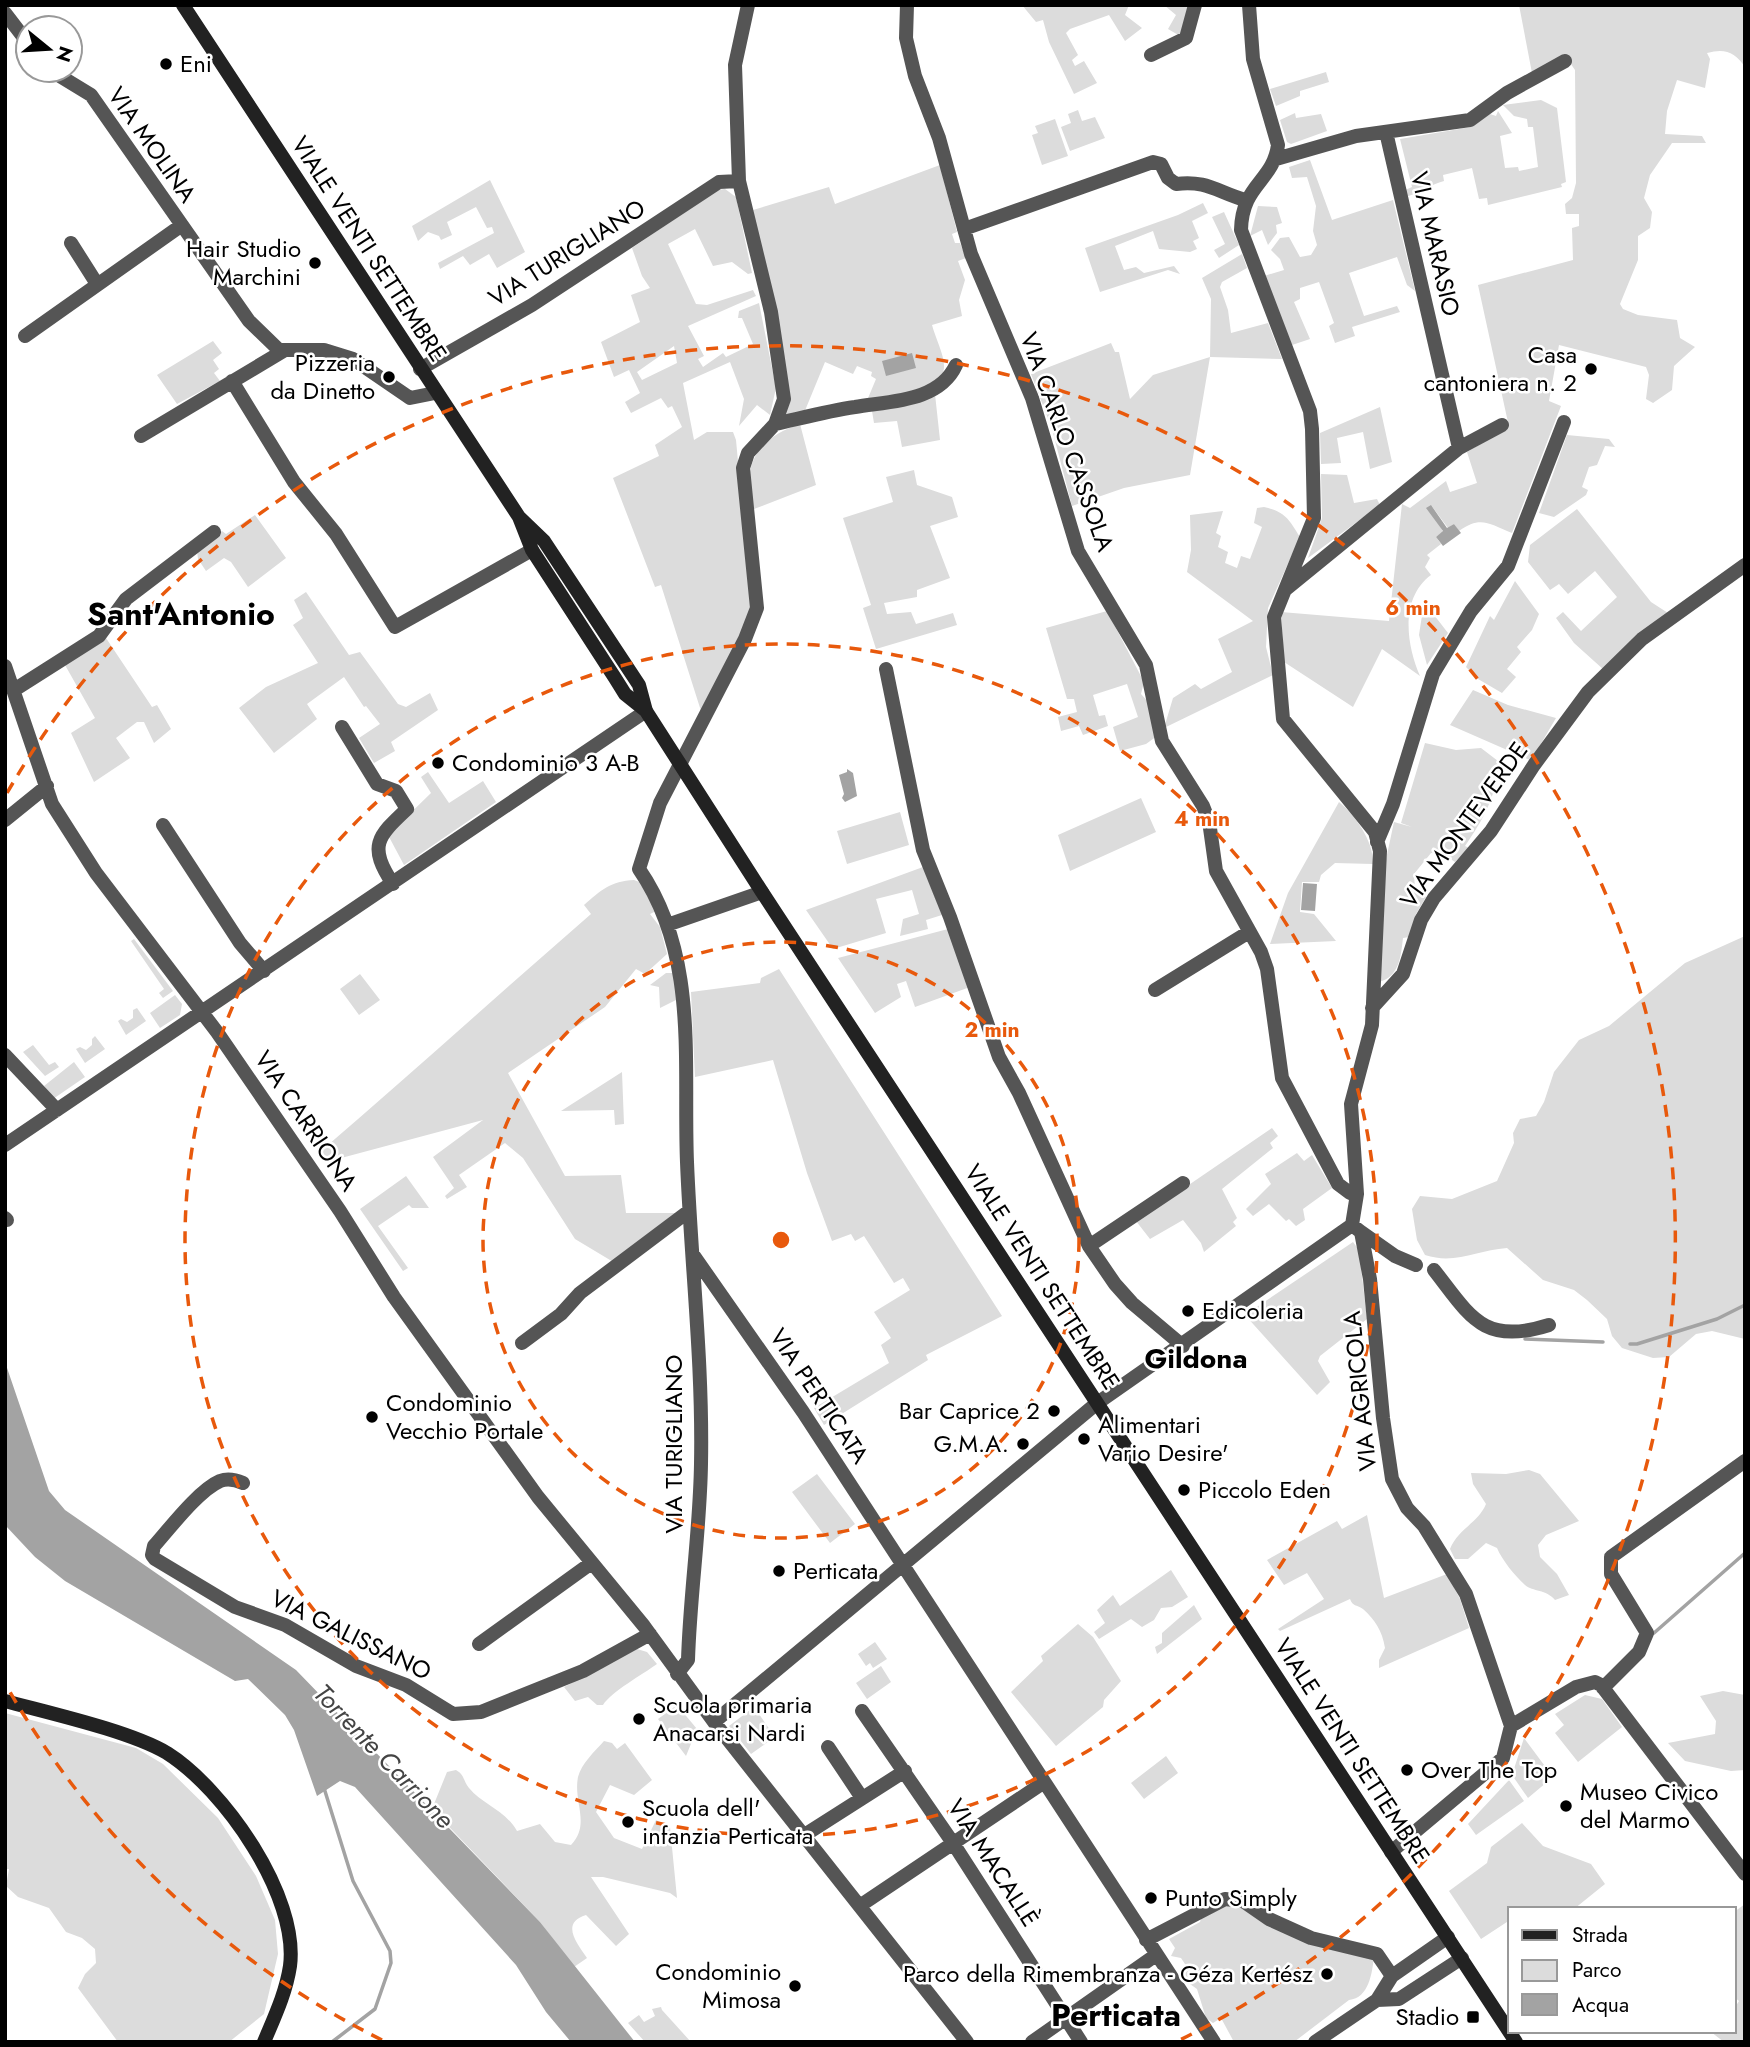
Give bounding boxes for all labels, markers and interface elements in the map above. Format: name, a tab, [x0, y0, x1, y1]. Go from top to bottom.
north arrow	[14, 14, 84, 84]
text: N	[50, 43, 80, 65]
place label: Eni	[180, 46, 212, 81]
marker: Eni	[158, 56, 174, 72]
street label: VIA MOLINA	[100, 80, 205, 210]
street label: VIALE VENTI SETTEMBRE	[283, 129, 456, 368]
street label: VIA MARASIO	[1402, 168, 1469, 320]
street label: VIA TURIGLIANO	[482, 190, 652, 315]
place label: Hair Studio Marchini	[186, 231, 301, 294]
marker: Hair Studio Marchini	[307, 255, 323, 271]
street label: VIA CARLO CASSOLA	[1012, 327, 1123, 556]
place label: Casa cantoniera n. 2	[1424, 337, 1577, 400]
place label: Pizzeria da Dinetto	[270, 345, 375, 408]
marker: Casa cantoniera n. 2	[1583, 361, 1599, 377]
marker: Pizzeria da Dinetto	[381, 369, 397, 385]
district label: Sant'Antonio	[87, 591, 275, 637]
text: 6 min	[1385, 593, 1441, 623]
street label: VIA MONTEVERDE	[1391, 734, 1536, 915]
place label: Condominio 3 A-B	[452, 745, 640, 780]
marker: Condominio 3 A-B	[430, 755, 446, 771]
text: 4 min	[1174, 804, 1230, 834]
text: 2 min	[964, 1015, 1020, 1045]
street label: VIA CARRIONA	[246, 1043, 367, 1198]
street label: VIALE VENTI SETTEMBRE	[956, 1157, 1129, 1396]
centre of rings	[769, 1228, 793, 1252]
place label: Edicoleria	[1202, 1293, 1304, 1328]
marker: Edicoleria	[1180, 1303, 1196, 1319]
street label: VIA AGRICOLA	[1334, 1309, 1385, 1473]
street label: VIA PERTICATA	[761, 1321, 878, 1470]
district label: Gildona	[1144, 1338, 1248, 1379]
street label: VIA TURIGLIANO	[656, 1355, 691, 1533]
place label: Condominio Vecchio Portale	[386, 1385, 543, 1448]
place label: Bar Caprice 2	[899, 1393, 1040, 1428]
marker: Bar Caprice 2	[1046, 1403, 1062, 1419]
place label: Alimentari Vario Desire'	[1098, 1407, 1229, 1470]
marker: Condominio Vecchio Portale	[364, 1409, 380, 1425]
place label: G.M.A.	[934, 1426, 1009, 1461]
marker: Alimentari Vario Desire'	[1076, 1431, 1092, 1447]
marker: G.M.A.	[1015, 1436, 1031, 1452]
place label: Piccolo Eden	[1198, 1472, 1331, 1507]
marker: Piccolo Eden	[1176, 1482, 1192, 1498]
place label: Perticata	[793, 1553, 878, 1588]
marker: Perticata	[771, 1563, 787, 1579]
street label: VIA GALISSANO	[265, 1580, 437, 1689]
street label: VIALE VENTI SETTEMBRE	[1266, 1631, 1439, 1870]
water label: Torrente Carrione	[305, 1675, 463, 1837]
place label: Scuola primaria Anacarsi Nardi	[653, 1687, 812, 1750]
marker: Scuola primaria Anacarsi Nardi	[631, 1711, 647, 1727]
place label: Over The Top	[1421, 1752, 1557, 1787]
marker: Over The Top	[1399, 1762, 1415, 1778]
place label: Museo Civico del Marmo	[1580, 1774, 1718, 1837]
place label: Scuola dell' infanzia Perticata	[642, 1790, 813, 1853]
street label: VIA MACALLÈ	[939, 1792, 1048, 1934]
marker: Museo Civico del Marmo	[1558, 1798, 1574, 1814]
marker: Scuola dell' infanzia Perticata	[620, 1814, 636, 1830]
place label: Punto Simply	[1165, 1880, 1297, 1915]
marker: Punto Simply	[1143, 1890, 1159, 1906]
legend	[1508, 1907, 1736, 2033]
text: Strada	[1572, 1920, 1628, 1950]
place label: Condominio Mimosa	[655, 1954, 781, 2017]
text: Parco	[1572, 1955, 1621, 1985]
place label: Parco della Rimembranza - Géza Kertész	[903, 1956, 1313, 1991]
marker: Parco della Rimembranza - Géza Kertész	[1319, 1966, 1335, 1982]
marker: Condominio Mimosa	[787, 1978, 803, 1994]
text: Acqua	[1572, 1990, 1629, 2020]
district label: Perticata	[1051, 1992, 1181, 2038]
place label: Stadio	[1396, 1999, 1459, 2034]
marker: Stadio	[1465, 2009, 1481, 2025]

